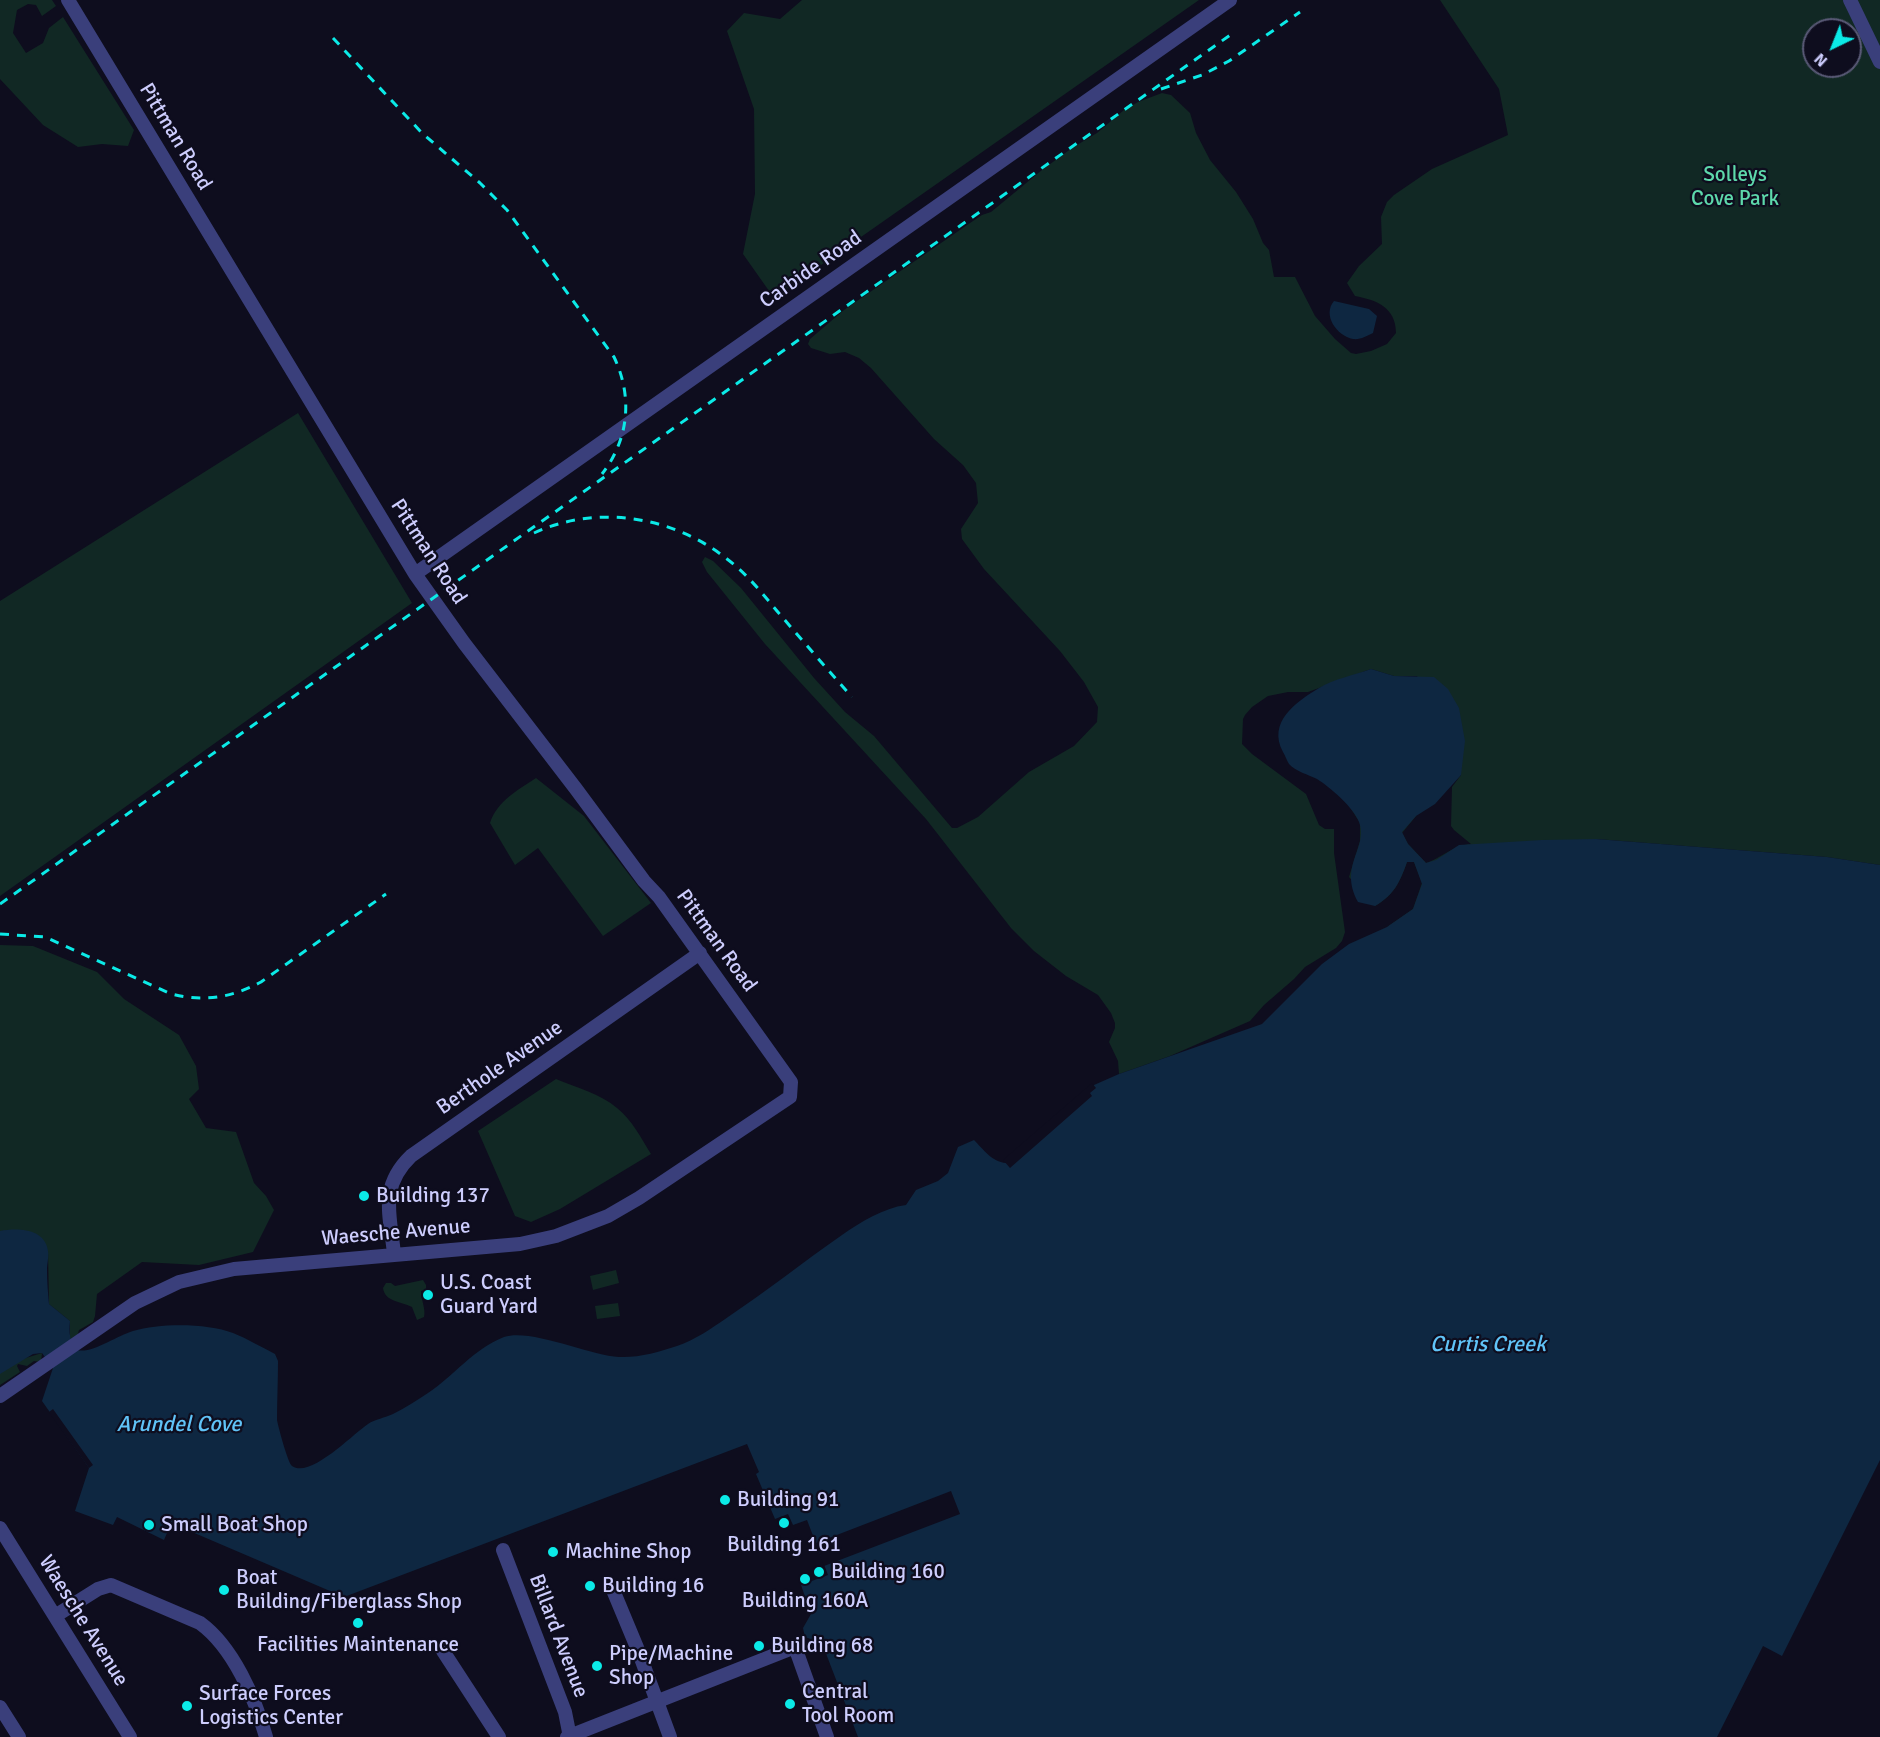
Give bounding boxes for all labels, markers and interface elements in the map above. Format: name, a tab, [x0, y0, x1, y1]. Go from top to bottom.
north arrow	[1802, 18, 1862, 78]
text: N	[1810, 49, 1832, 71]
street label: Pittman Road	[133, 79, 217, 195]
park label: Solleys Cove Park	[1691, 162, 1779, 212]
street label: Carbide Road	[755, 226, 867, 314]
street label: Pittman Road	[385, 495, 471, 609]
street label: Pittman Road	[670, 885, 762, 997]
street label: Berthole Avenue	[432, 1015, 568, 1121]
place label: Building 137	[376, 1183, 490, 1209]
marker: Building 137	[357, 1189, 371, 1203]
street label: Waesche Avenue	[320, 1214, 472, 1252]
place label: U.S. Coast Guard Yard	[440, 1270, 538, 1320]
marker: U.S. Coast Guard Yard	[421, 1288, 435, 1302]
water label: Curtis Creek	[1430, 1332, 1546, 1358]
water label: Arundel Cove	[117, 1412, 241, 1438]
place label: Building 91	[737, 1487, 839, 1513]
marker: Building 91	[718, 1493, 732, 1507]
place label: Small Boat Shop	[161, 1512, 308, 1538]
marker: Building 161	[777, 1516, 791, 1530]
marker: Small Boat Shop	[142, 1518, 156, 1532]
place label: Building 161	[727, 1532, 841, 1558]
place label: Machine Shop	[565, 1539, 691, 1565]
marker: Machine Shop	[546, 1545, 560, 1559]
street label: Waesche Avenue	[33, 1551, 133, 1691]
place label: Building 160	[831, 1559, 945, 1585]
place label: Boat Building/Fiberglass Shop	[236, 1565, 462, 1615]
marker: Building 160	[812, 1565, 826, 1579]
street label: Billard Avenue	[523, 1571, 593, 1701]
marker: Building 160A	[798, 1572, 812, 1586]
place label: Building 16	[602, 1573, 704, 1599]
marker: Building 16	[583, 1579, 597, 1593]
marker: Boat Building/Fiberglass Shop	[217, 1583, 231, 1597]
place label: Building 160A	[742, 1588, 868, 1614]
marker: Facilities Maintenance	[351, 1616, 365, 1630]
place label: Facilities Maintenance	[257, 1632, 459, 1658]
place label: Building 68	[771, 1633, 873, 1659]
marker: Building 68	[752, 1639, 766, 1653]
place label: Pipe/Machine Shop	[609, 1641, 733, 1691]
marker: Pipe/Machine Shop	[590, 1659, 604, 1673]
place label: Central Tool Room	[802, 1679, 894, 1729]
place label: Surface Forces Logistics Center	[199, 1681, 343, 1731]
marker: Central Tool Room	[783, 1697, 797, 1711]
marker: Surface Forces Logistics Center	[180, 1699, 194, 1713]

